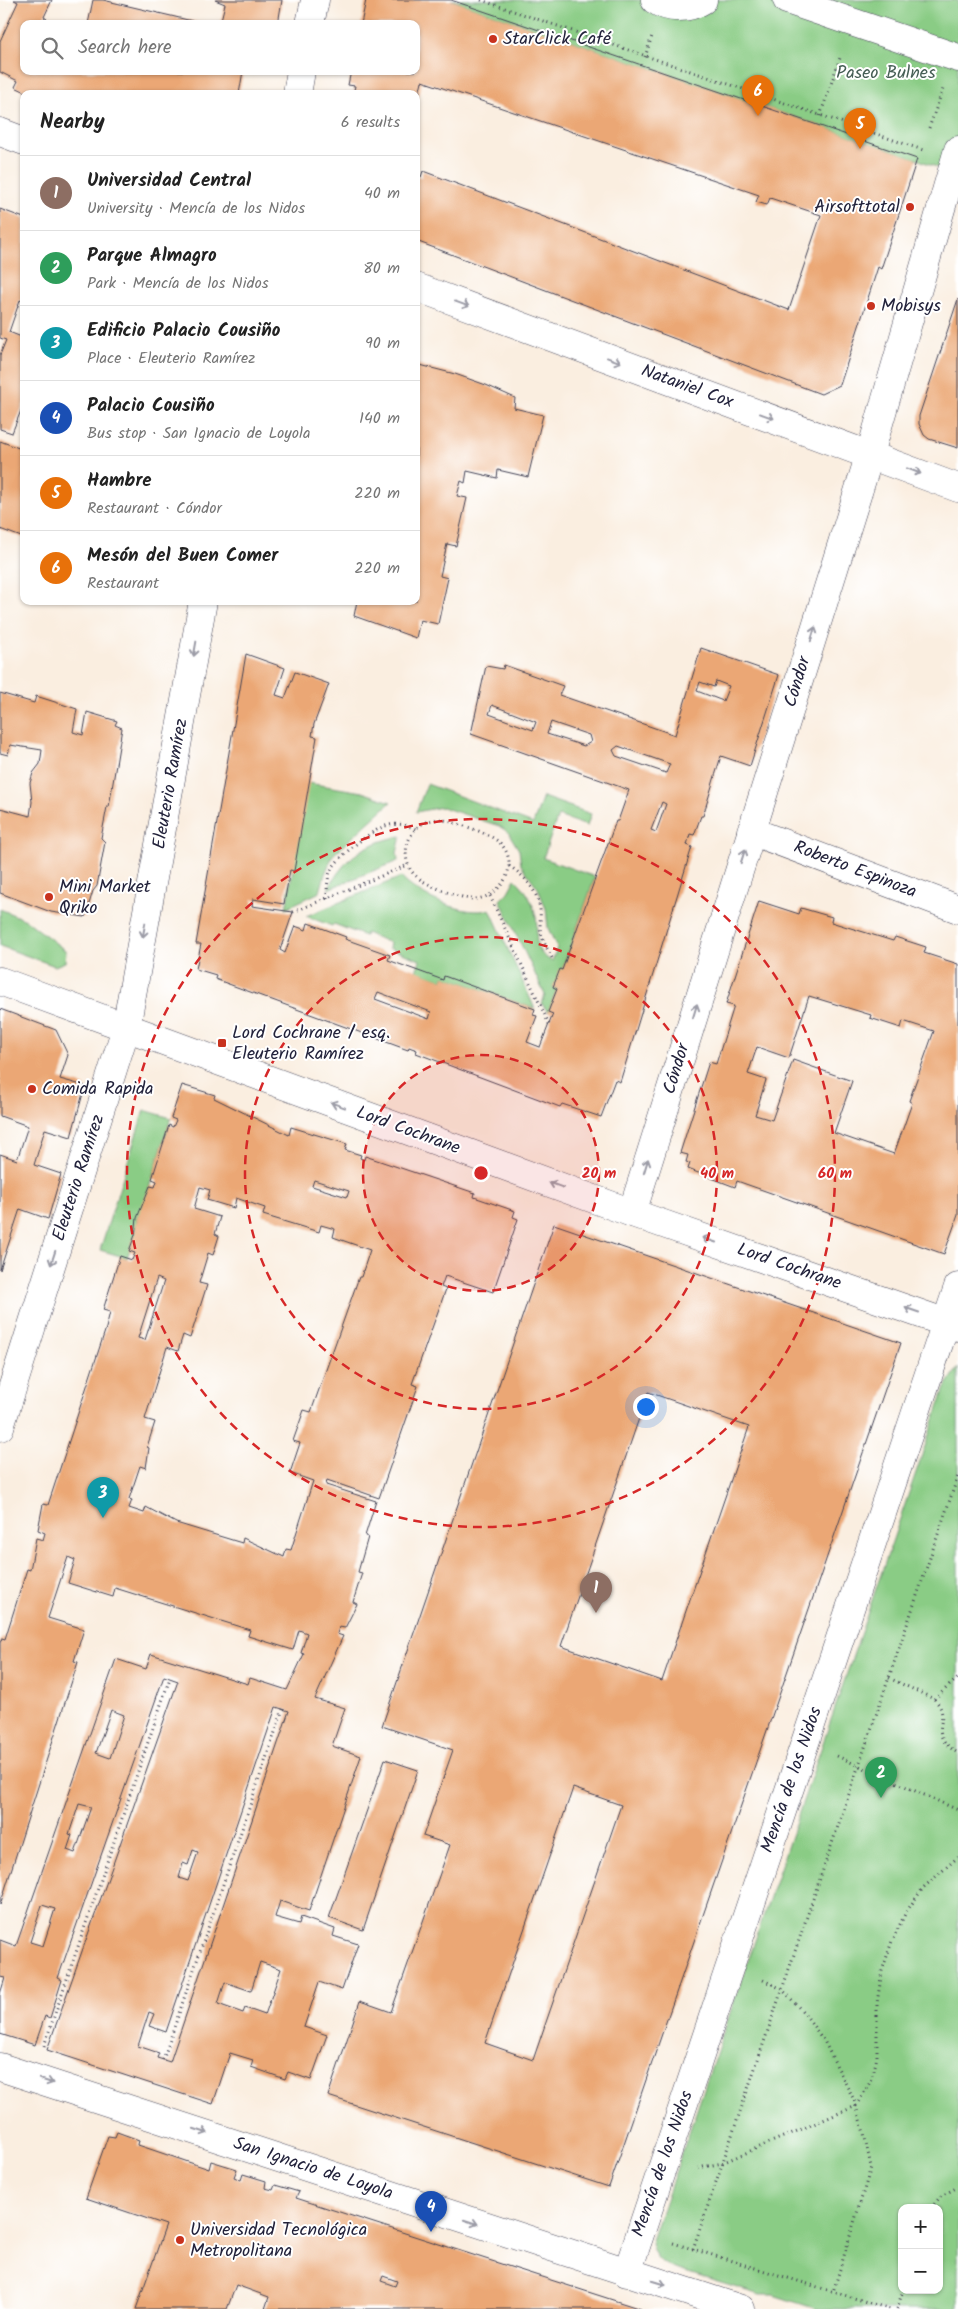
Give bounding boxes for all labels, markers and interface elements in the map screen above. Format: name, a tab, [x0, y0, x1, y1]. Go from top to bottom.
search box	[20, 20, 420, 75]
place label: StarClick Café	[503, 25, 612, 54]
text: Search here	[78, 33, 172, 63]
marker: StarClick Café	[487, 33, 499, 45]
icon: search	[38, 34, 66, 62]
park label: Paseo Bulnes	[836, 59, 936, 88]
pin: 6	[742, 75, 774, 116]
text: Nearby	[40, 106, 105, 139]
pin: 5	[844, 108, 876, 149]
text: 6 results	[341, 110, 400, 135]
text: Universidad Central	[87, 166, 251, 196]
text: 1	[54, 181, 58, 206]
text: 40 m	[364, 181, 400, 206]
place label: Airsofttotal	[814, 193, 901, 222]
text: University · Mencía de los Nidos	[87, 196, 305, 221]
marker: Airsofttotal	[904, 201, 916, 213]
text: Parque Almagro	[87, 241, 217, 271]
text: 2	[51, 256, 61, 281]
text: 80 m	[363, 256, 400, 281]
text: Park · Mencía de los Nidos	[87, 271, 269, 296]
place label: Mobisys	[881, 292, 941, 321]
one-way arrow	[454, 300, 469, 309]
marker: Mobisys	[865, 300, 877, 312]
text: Edificio Palacio Cousiño	[87, 316, 280, 346]
text: 3	[52, 331, 60, 356]
text: 90 m	[365, 331, 400, 356]
text: Place · Eleuterio Ramírez	[87, 346, 255, 371]
one-way arrow	[606, 356, 622, 365]
street label: Nataniel Cox	[637, 357, 737, 417]
text: Palacio Cousiño	[87, 391, 215, 421]
text: 4	[52, 406, 60, 431]
text: 140 m	[359, 406, 400, 431]
one-way arrow	[759, 412, 774, 421]
text: Bus stop · San Ignacio de Loyola	[87, 421, 311, 446]
text: Hambre	[87, 466, 152, 496]
one-way arrow	[906, 467, 921, 476]
text: 5	[52, 481, 60, 506]
text: 220 m	[354, 481, 400, 506]
text: Restaurant · Cóndor	[87, 496, 222, 521]
text: Mesón del Buen Comer	[87, 541, 278, 571]
text: 6	[52, 556, 60, 581]
text: 220 m	[354, 556, 400, 581]
text: Restaurant	[87, 571, 159, 596]
one-way arrow	[809, 627, 818, 643]
one-way arrow	[189, 641, 199, 657]
street label: Cóndor	[777, 652, 820, 711]
street label: Eleuterio Ramírez	[145, 716, 197, 851]
street label: Roberto Espinoza	[789, 833, 921, 907]
one-way arrow	[739, 848, 749, 864]
place label: Mini Market Qriko	[59, 873, 152, 923]
marker: Mini Market Qriko	[43, 891, 55, 903]
one-way arrow	[139, 921, 149, 937]
one-way arrow	[690, 1003, 700, 1019]
place label: Lord Cochrane / esq. Eleuterio Ramírez	[232, 1019, 390, 1069]
marker: Lord Cochrane / esq. Eleuterio Ramírez	[216, 1037, 228, 1049]
street label: Cóndor	[656, 1039, 699, 1098]
place label: Comida Rapida	[42, 1075, 153, 1104]
marker: Comida Rapida	[26, 1083, 38, 1095]
street label: Lord Cochrane	[352, 1099, 464, 1163]
one-way arrow	[330, 1100, 346, 1109]
street label: Eleuterio Ramírez	[45, 1111, 113, 1245]
one-way arrow	[642, 1159, 652, 1175]
text: 20 m	[582, 1162, 616, 1186]
text: 40 m	[700, 1162, 734, 1186]
text: 60 m	[818, 1162, 852, 1186]
centre of rings	[472, 1164, 490, 1182]
one-way arrow	[549, 1180, 564, 1189]
one-way arrow	[701, 1234, 717, 1244]
street label: Lord Cochrane	[733, 1236, 845, 1298]
one-way arrow	[48, 1250, 58, 1266]
one-way arrow	[905, 1305, 920, 1314]
your location	[633, 1394, 659, 1420]
pin: 3	[87, 1477, 119, 1518]
pin: 1	[580, 1572, 612, 1613]
street label: Mencía de los Nidos	[753, 1703, 831, 1857]
pin: 2	[865, 1757, 897, 1798]
one-way arrow	[38, 2077, 54, 2087]
street label: Mencía de los Nidos	[624, 2087, 702, 2241]
one-way arrow	[193, 2127, 208, 2136]
street label: San Ignacio de Loyola	[229, 2130, 397, 2208]
pin: 4	[415, 2191, 447, 2232]
map controls	[898, 2204, 943, 2294]
button: +	[898, 2204, 943, 2249]
place label: Universidad Tecnológica Metropolitana	[190, 2216, 367, 2266]
one-way arrow	[463, 2217, 479, 2227]
marker: Universidad Tecnológica Metropolitana	[174, 2234, 186, 2246]
button: −	[898, 2249, 943, 2294]
one-way arrow	[651, 2279, 667, 2289]

